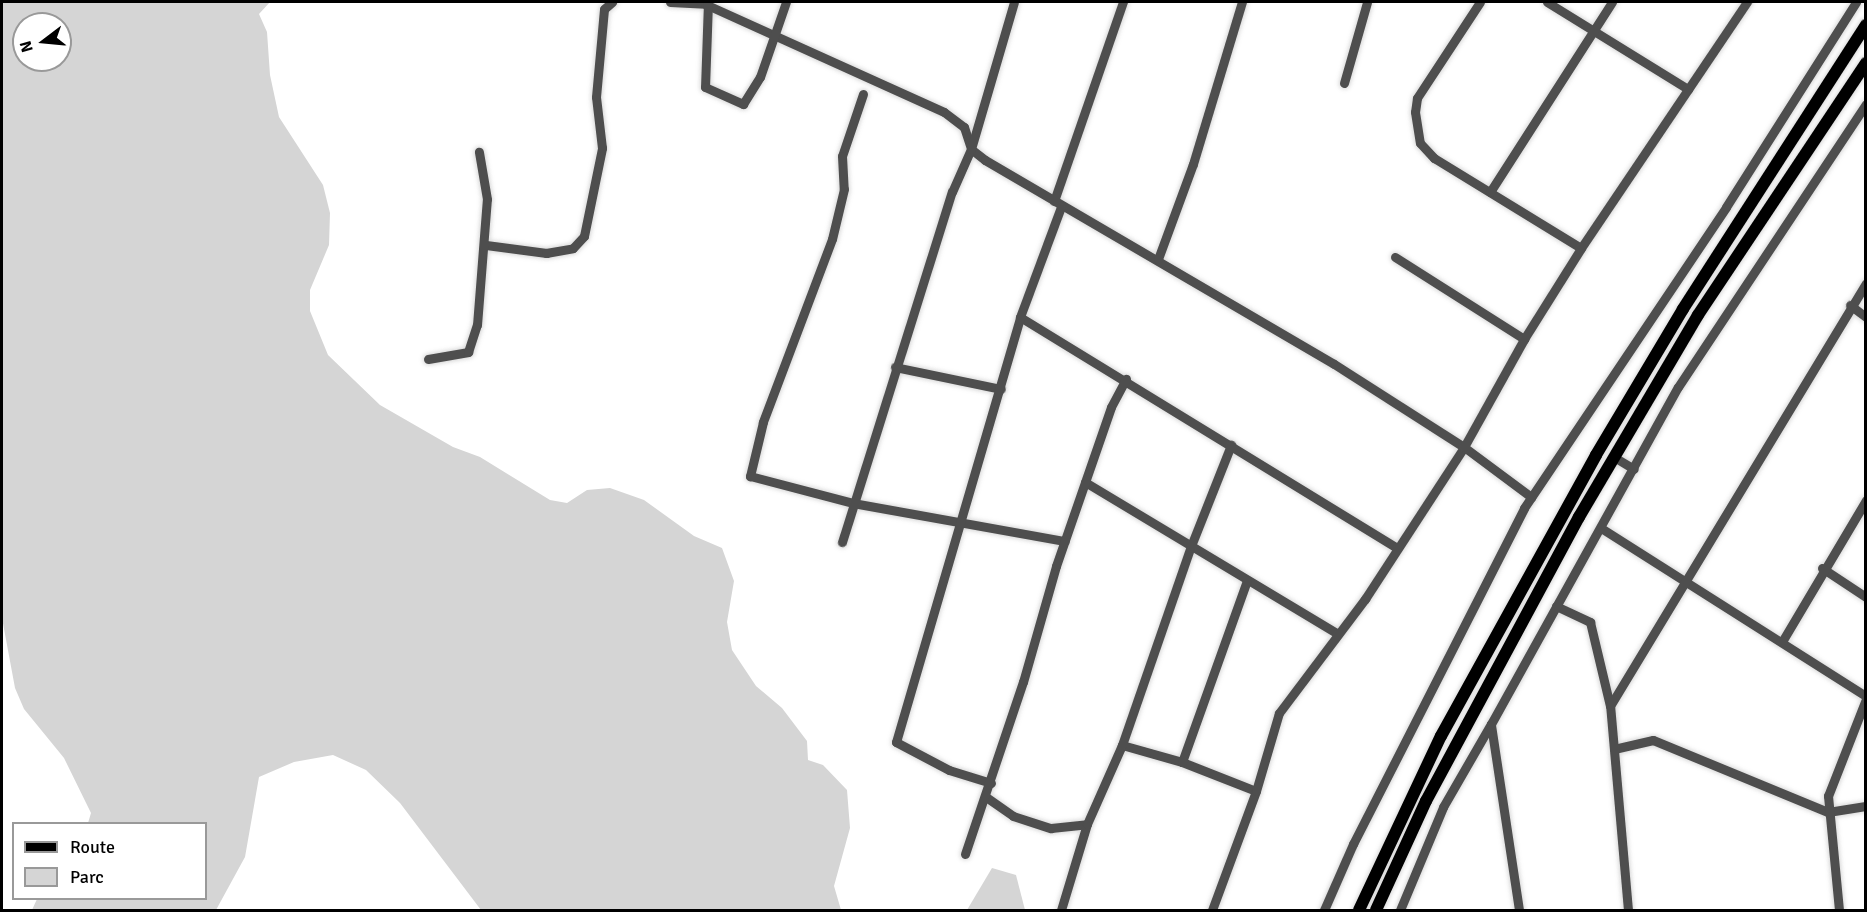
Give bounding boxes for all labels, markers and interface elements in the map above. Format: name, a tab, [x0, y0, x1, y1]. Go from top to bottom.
north arrow	[12, 12, 72, 72]
text: N	[15, 38, 38, 55]
legend	[12, 822, 207, 900]
text: Route	[70, 836, 115, 858]
text: Parc	[70, 866, 104, 888]

